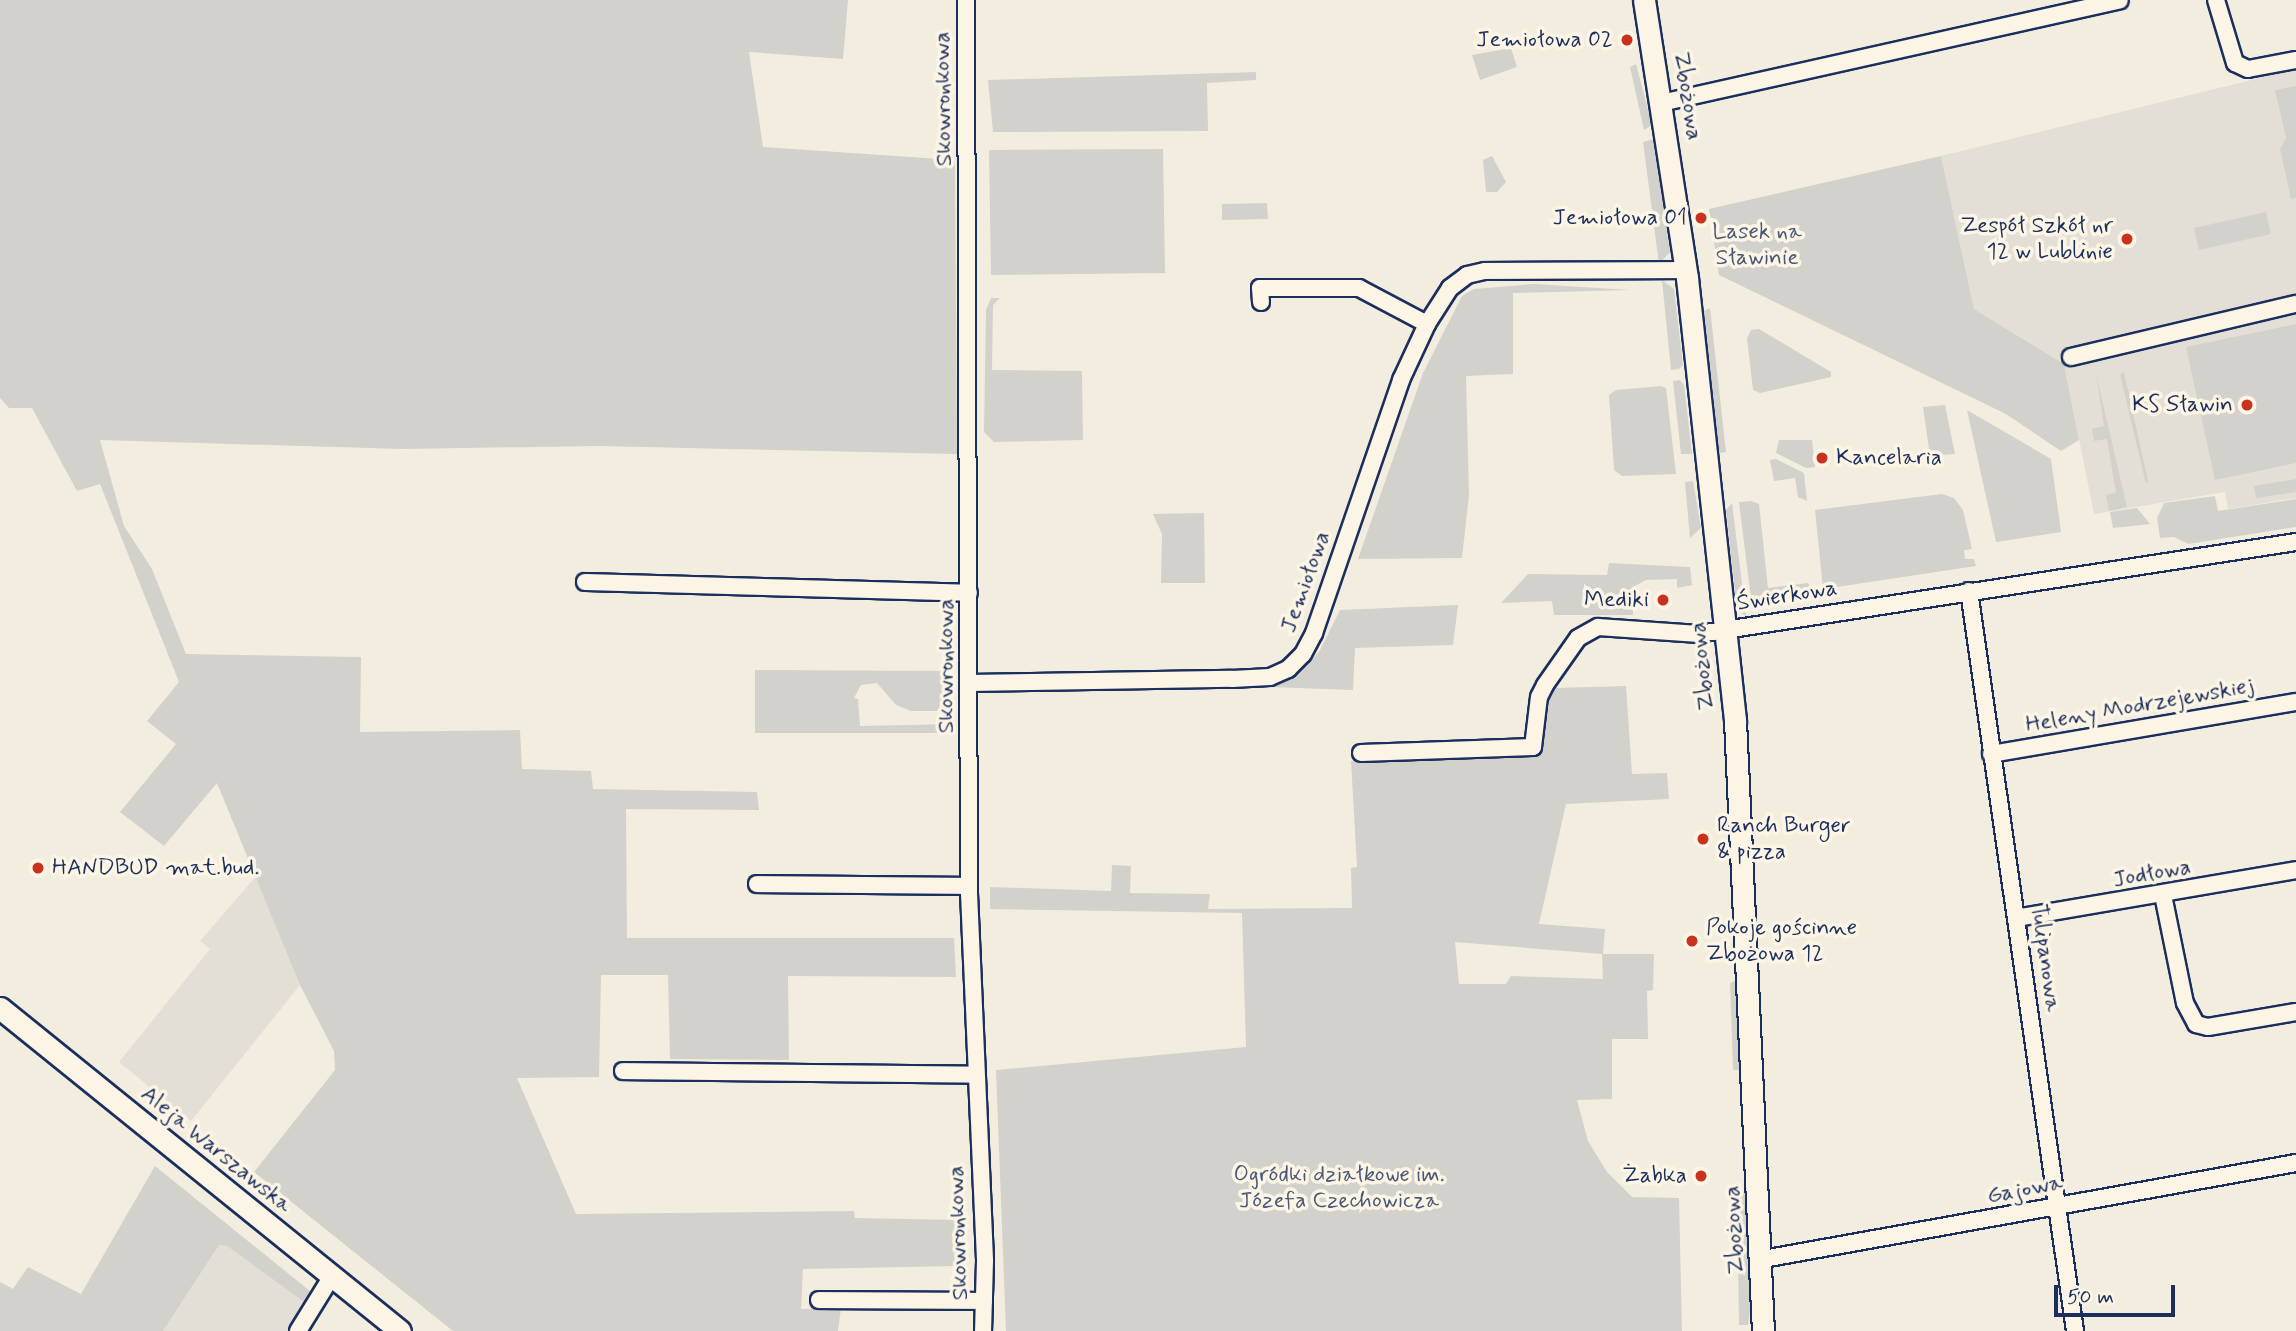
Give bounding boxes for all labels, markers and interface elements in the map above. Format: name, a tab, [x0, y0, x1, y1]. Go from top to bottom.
place label: Jemiołowa 02	[1476, 26, 1613, 54]
street label: Skowronkowa	[929, 31, 959, 167]
marker: Jemiołowa 02	[1619, 32, 1635, 48]
street label: Zbożowa	[1666, 50, 1708, 142]
place label: Jemiołowa 01	[1552, 204, 1687, 232]
marker: Jemiołowa 01	[1693, 210, 1709, 226]
place label: Zespół Szkół nr 12 w Lublinie	[1961, 212, 2113, 266]
park label: Lasek na Sławinie	[1713, 218, 1801, 272]
marker: Zespół Szkół nr 12 w Lublinie	[2119, 231, 2135, 247]
place label: KS Sławin	[2132, 391, 2233, 419]
marker: KS Sławin	[2239, 397, 2255, 413]
place label: Kancelaria	[1836, 444, 1942, 472]
marker: Kancelaria	[1814, 450, 1830, 466]
street label: Jemiołowa	[1275, 528, 1337, 636]
street label: Świerkowa	[1735, 574, 1839, 618]
place label: Mediki	[1584, 586, 1649, 614]
marker: Mediki	[1655, 592, 1671, 608]
street label: Skowronkowa	[933, 599, 961, 733]
street label: Zbożowa	[1685, 620, 1721, 712]
street label: Heleny Modrzejewskiej	[2022, 672, 2258, 740]
place label: Ranch Burger & pizza	[1717, 812, 1851, 866]
marker: Ranch Burger & pizza	[1695, 831, 1711, 847]
place label: HANDBUD mat.bud.	[52, 854, 246, 882]
street label: Jodłowa	[2111, 854, 2193, 894]
marker: HANDBUD mat.bud.	[30, 860, 46, 876]
street label: Tulipanowa	[2024, 902, 2066, 1014]
place label: Pokoje gościnne Zbożowa 12	[1706, 914, 1857, 968]
marker: Pokoje gościnne Zbożowa 12	[1684, 933, 1700, 949]
street label: Aleja Warszawska	[136, 1081, 296, 1219]
park label: Ogródki działkowe im. Józefa Czechowicza	[1235, 1161, 1443, 1215]
place label: Żabka	[1622, 1162, 1687, 1190]
street label: Skowronkowa	[943, 1165, 975, 1301]
marker: Żabka	[1693, 1168, 1709, 1184]
street label: Gajowa	[1985, 1169, 2065, 1211]
street label: Zbożowa	[1719, 1185, 1751, 1275]
scale bar	[2058, 1272, 2179, 1316]
text: 50 m	[2067, 1283, 2114, 1311]

